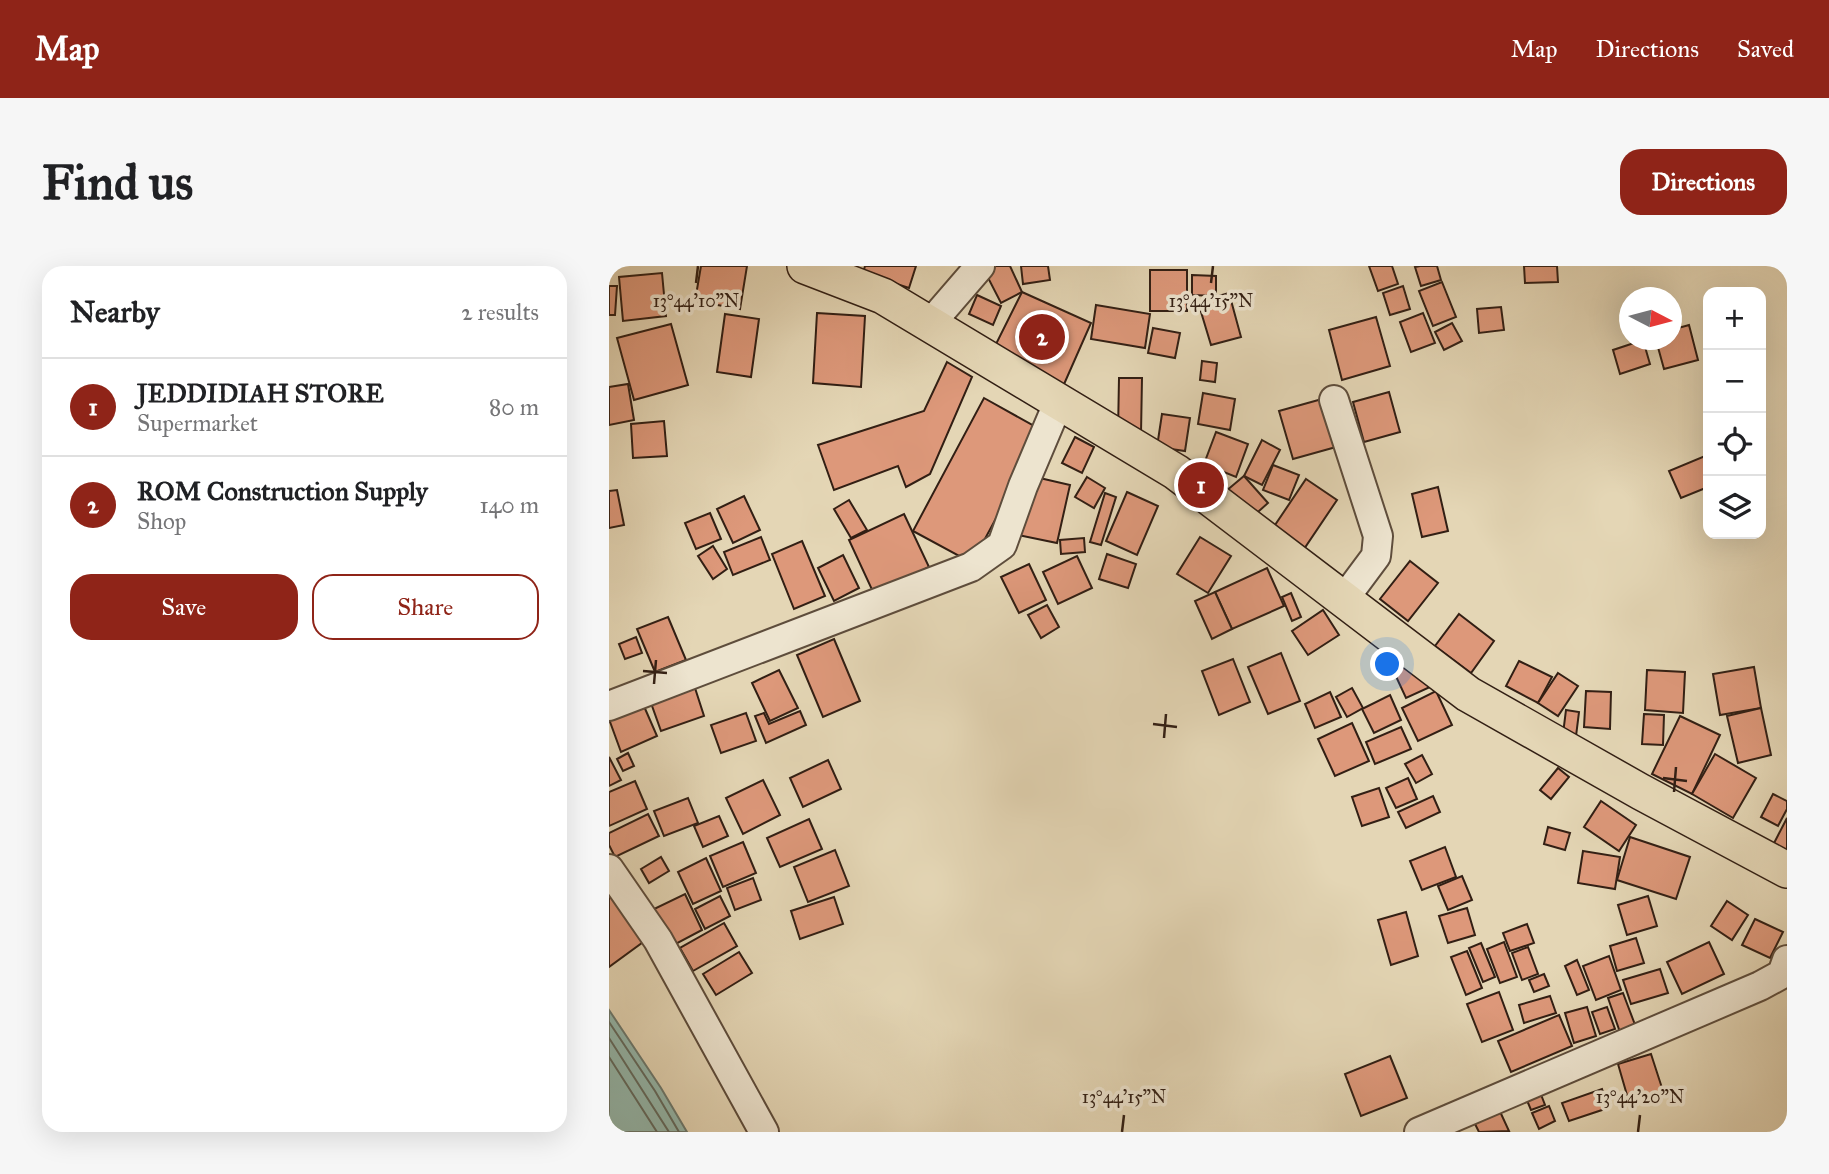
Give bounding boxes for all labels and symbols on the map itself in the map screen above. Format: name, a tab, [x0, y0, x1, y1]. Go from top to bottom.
north arrow	[1619, 287, 1682, 350]
text: 13°44'10"N	[653, 290, 739, 312]
text: 13°44'15"N	[1169, 290, 1253, 312]
pin: 2	[1019, 311, 1065, 363]
pin: 1	[1178, 459, 1224, 511]
your location	[1370, 647, 1404, 681]
text: 13°44'15"N	[1082, 1086, 1166, 1108]
text: 13°44'20"N	[1596, 1086, 1684, 1108]

